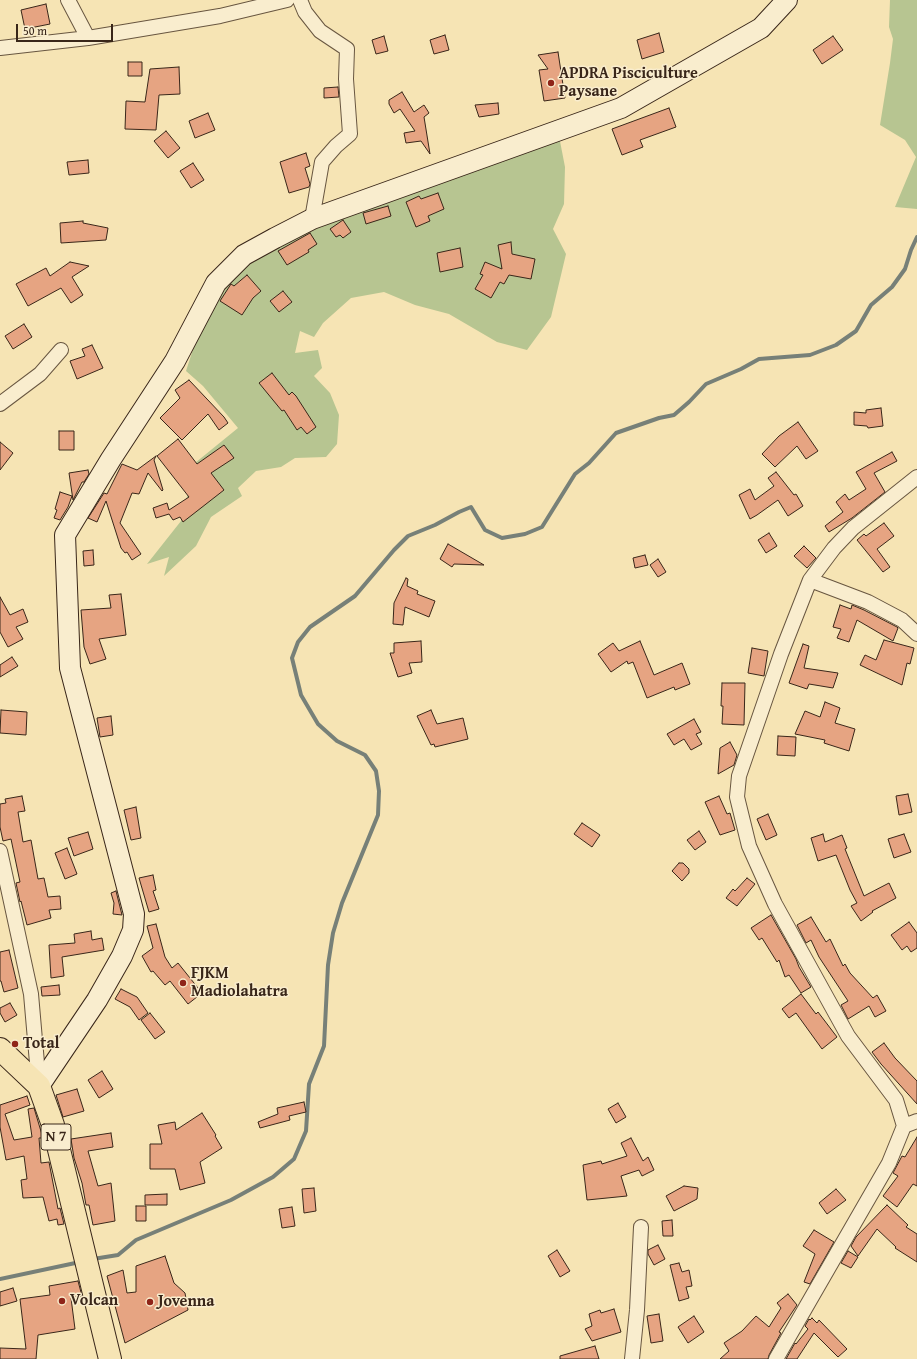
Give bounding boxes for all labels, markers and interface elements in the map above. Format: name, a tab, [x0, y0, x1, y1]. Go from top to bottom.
scale bar	[18, 16, 115, 42]
text: 50 m	[23, 22, 47, 39]
place label: APDRA Pisciculture Paysane	[559, 64, 698, 102]
marker: APDRA Pisciculture Paysane	[546, 78, 556, 88]
place label: FJKM Madiolahatra	[191, 964, 288, 1002]
marker: FJKM Madiolahatra	[178, 978, 188, 988]
place label: Total	[23, 1034, 60, 1054]
marker: Total	[10, 1039, 20, 1049]
road number: N 7	[41, 1124, 71, 1150]
place label: Volcan	[70, 1291, 118, 1311]
place label: Jovenna	[158, 1292, 214, 1312]
marker: Volcan	[57, 1296, 67, 1306]
marker: Jovenna	[145, 1297, 155, 1307]

